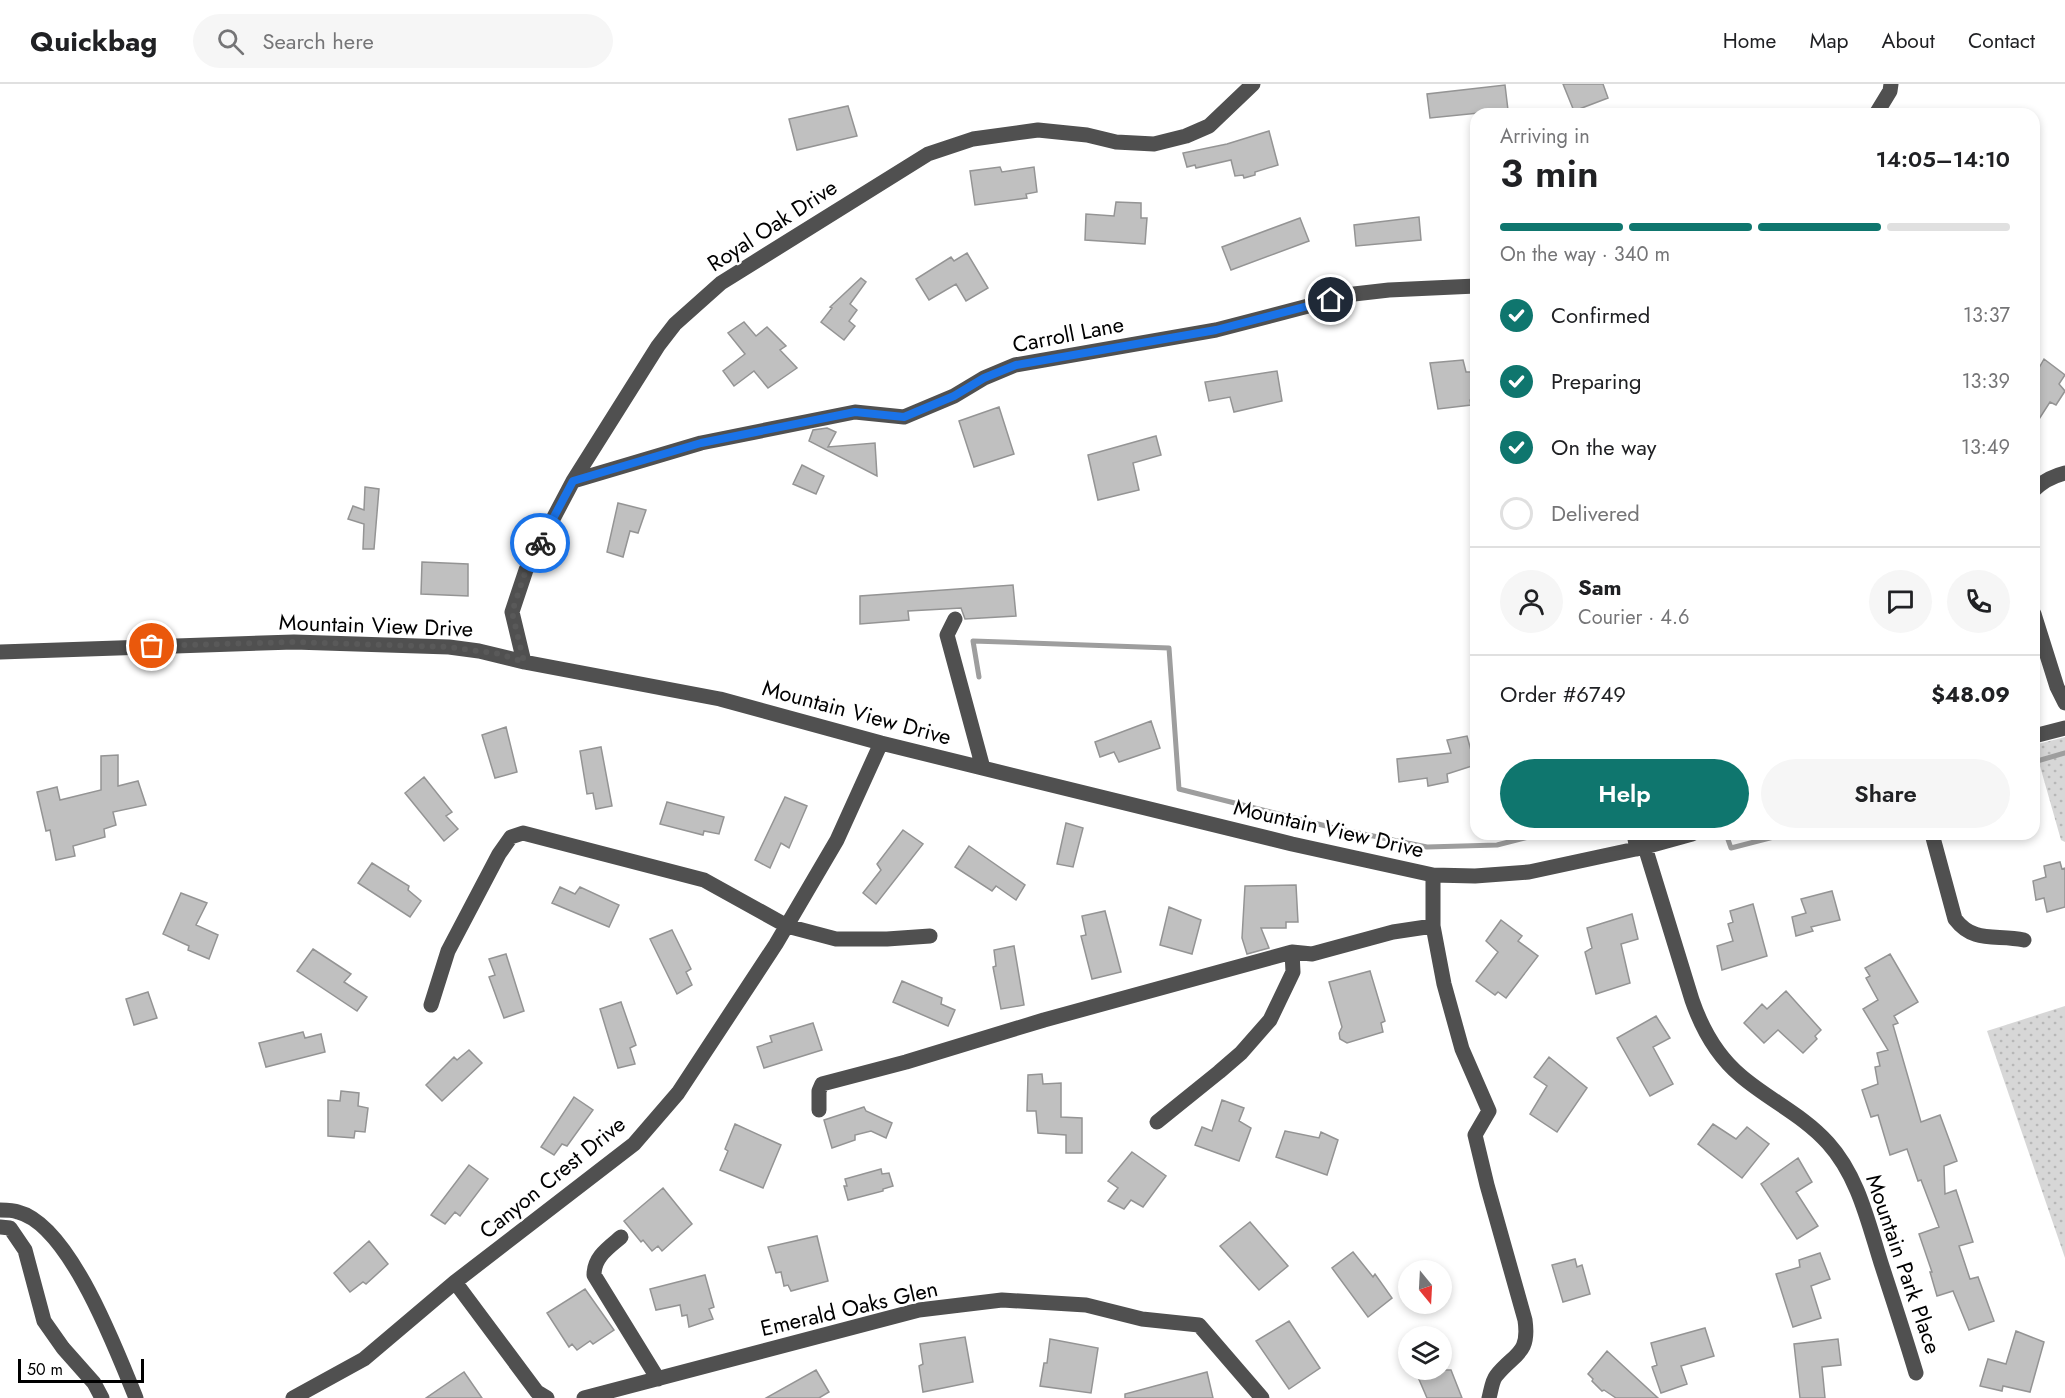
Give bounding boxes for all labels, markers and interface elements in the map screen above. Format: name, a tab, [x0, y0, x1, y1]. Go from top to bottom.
search box	[193, 14, 613, 68]
text: Quickbag	[30, 21, 157, 62]
icon: search	[214, 25, 247, 58]
text: Search here	[262, 25, 374, 57]
text: Home	[1723, 26, 1776, 56]
text: Map	[1809, 26, 1849, 56]
text: About	[1882, 26, 1935, 56]
text: Contact	[1968, 26, 2035, 56]
text: Arriving in	[1500, 122, 1590, 151]
text: 14:05–14:10	[1876, 143, 2010, 175]
text: 3 min	[1500, 145, 1599, 202]
street label: Royal Oak Drive	[701, 171, 843, 279]
text: On the way · 340 m	[1500, 240, 1670, 269]
pin	[1305, 274, 1356, 325]
icon: home	[1314, 283, 1347, 316]
icon: check	[1500, 299, 1533, 332]
text: Confirmed	[1551, 299, 1650, 331]
text: 13:37	[1963, 301, 2010, 330]
street label: Carroll Lane	[1010, 308, 1126, 360]
icon: check	[1500, 365, 1533, 398]
text: Preparing	[1551, 365, 1642, 397]
text: 13:39	[1962, 367, 2010, 396]
icon: check	[1500, 431, 1533, 464]
text: On the way	[1551, 431, 1656, 463]
text: 13:49	[1961, 433, 2010, 462]
text: Delivered	[1551, 497, 1640, 529]
courier	[510, 513, 570, 573]
icon: bike	[524, 527, 557, 560]
button: person	[1500, 570, 1563, 633]
button: chat	[1869, 570, 1932, 633]
button: phone	[1947, 570, 2010, 633]
text: Sam	[1578, 571, 1622, 603]
text: Courier · 4.6	[1578, 603, 1690, 632]
street label: Mountain View Drive	[278, 606, 474, 644]
pin	[126, 620, 177, 671]
icon: bag	[135, 629, 168, 662]
street label: Mountain View Drive	[759, 671, 955, 753]
text: Order #6749	[1500, 678, 1626, 710]
text: $48.09	[1931, 678, 2010, 710]
button: Help	[1500, 759, 1749, 828]
button: Share	[1761, 759, 2010, 828]
street label: Mountain View Drive	[1231, 791, 1427, 865]
street label: Canyon Crest Drive	[472, 1108, 632, 1246]
street label: Mountain Park Place	[1858, 1170, 1950, 1358]
north arrow	[1398, 1260, 1452, 1314]
map controls	[1398, 1260, 1452, 1380]
street label: Emerald Oaks Glen	[757, 1272, 941, 1344]
button: layers	[1398, 1326, 1452, 1380]
scale bar	[18, 1356, 144, 1384]
text: 50 m	[27, 1358, 63, 1381]

